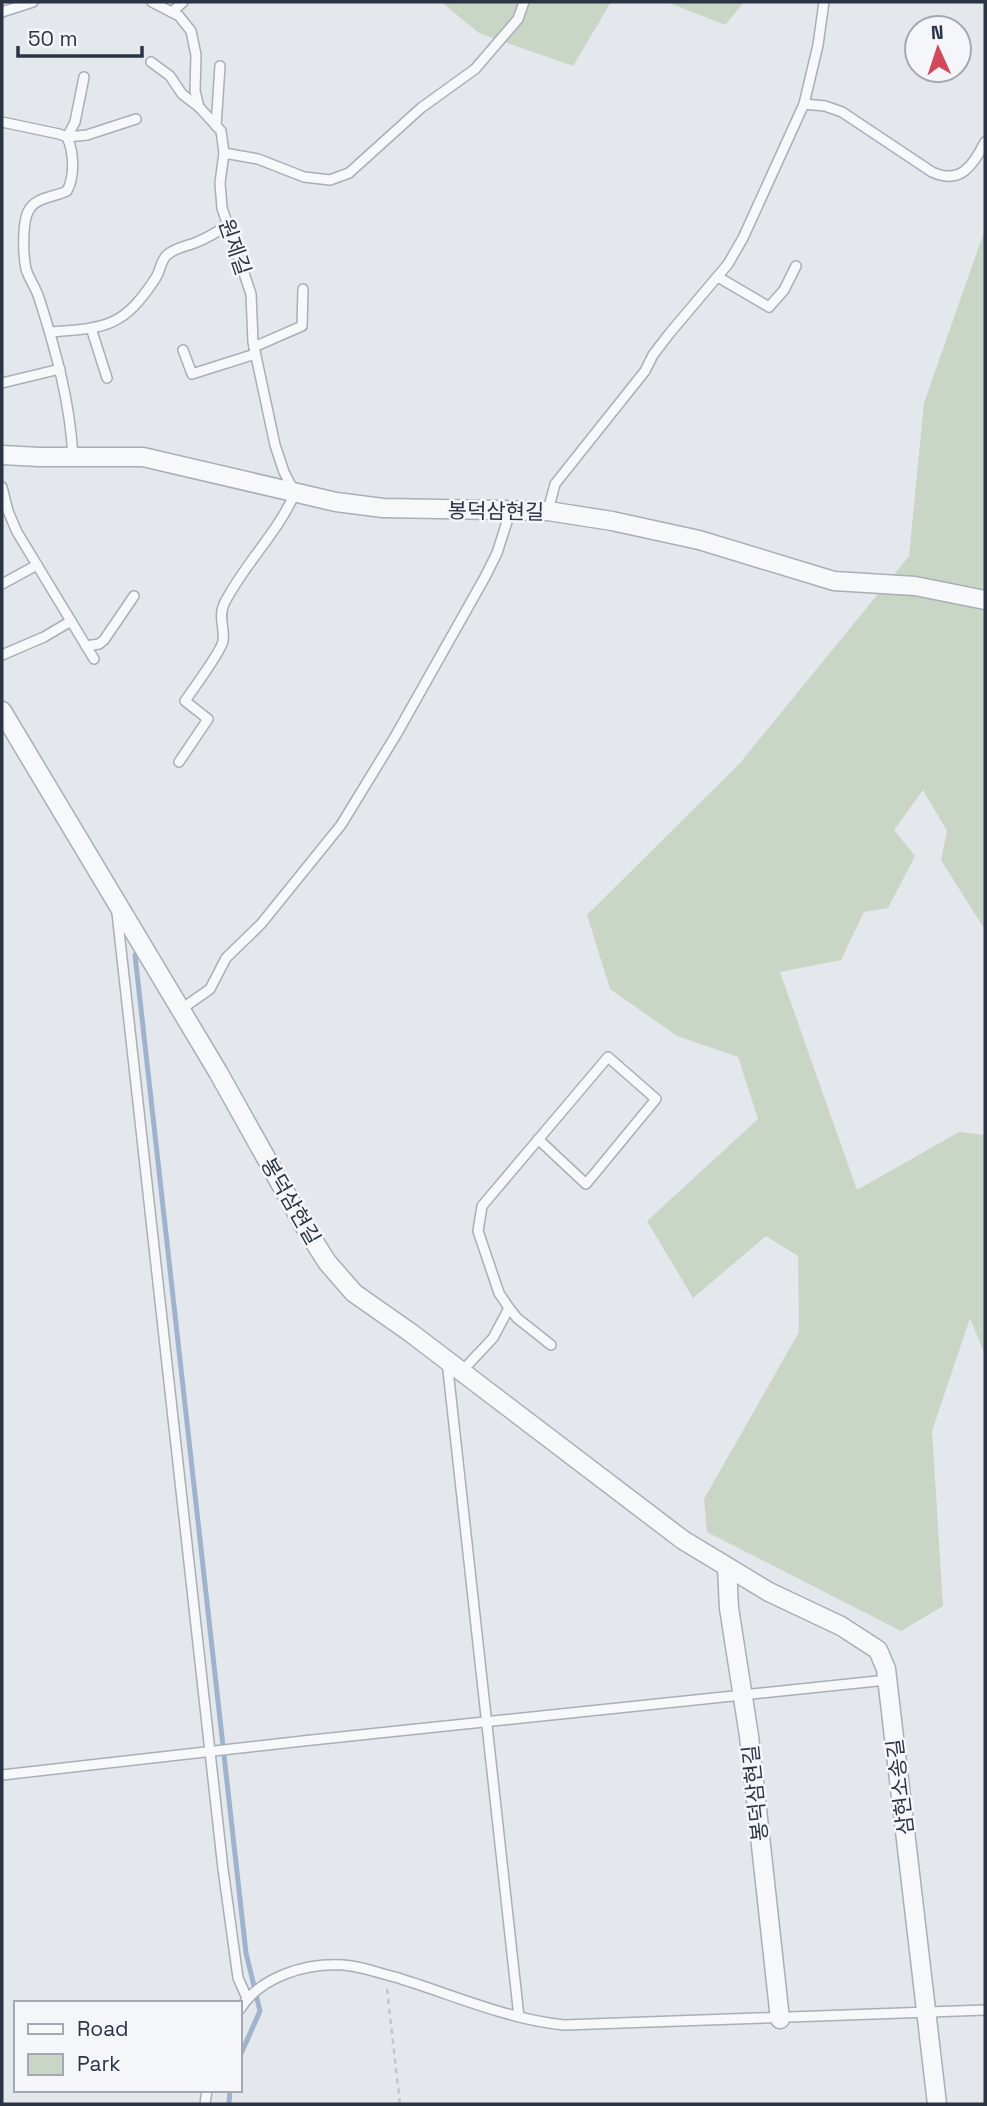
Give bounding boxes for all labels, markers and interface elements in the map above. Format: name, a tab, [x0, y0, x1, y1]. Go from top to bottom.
scale bar	[18, 14, 142, 58]
north arrow	[903, 14, 973, 84]
text: N	[930, 20, 944, 45]
text: 50 m	[28, 25, 78, 52]
street label: 원제길	[213, 215, 257, 279]
street label: 봉덕삼현길	[447, 497, 545, 525]
street label: 봉덕삼현길	[255, 1152, 327, 1250]
street label: 삼현소송길	[881, 1737, 919, 1837]
street label: 봉덕삼현길	[737, 1744, 773, 1842]
legend	[14, 2001, 242, 2092]
text: Road	[77, 2015, 129, 2042]
text: Park	[77, 2050, 121, 2077]

